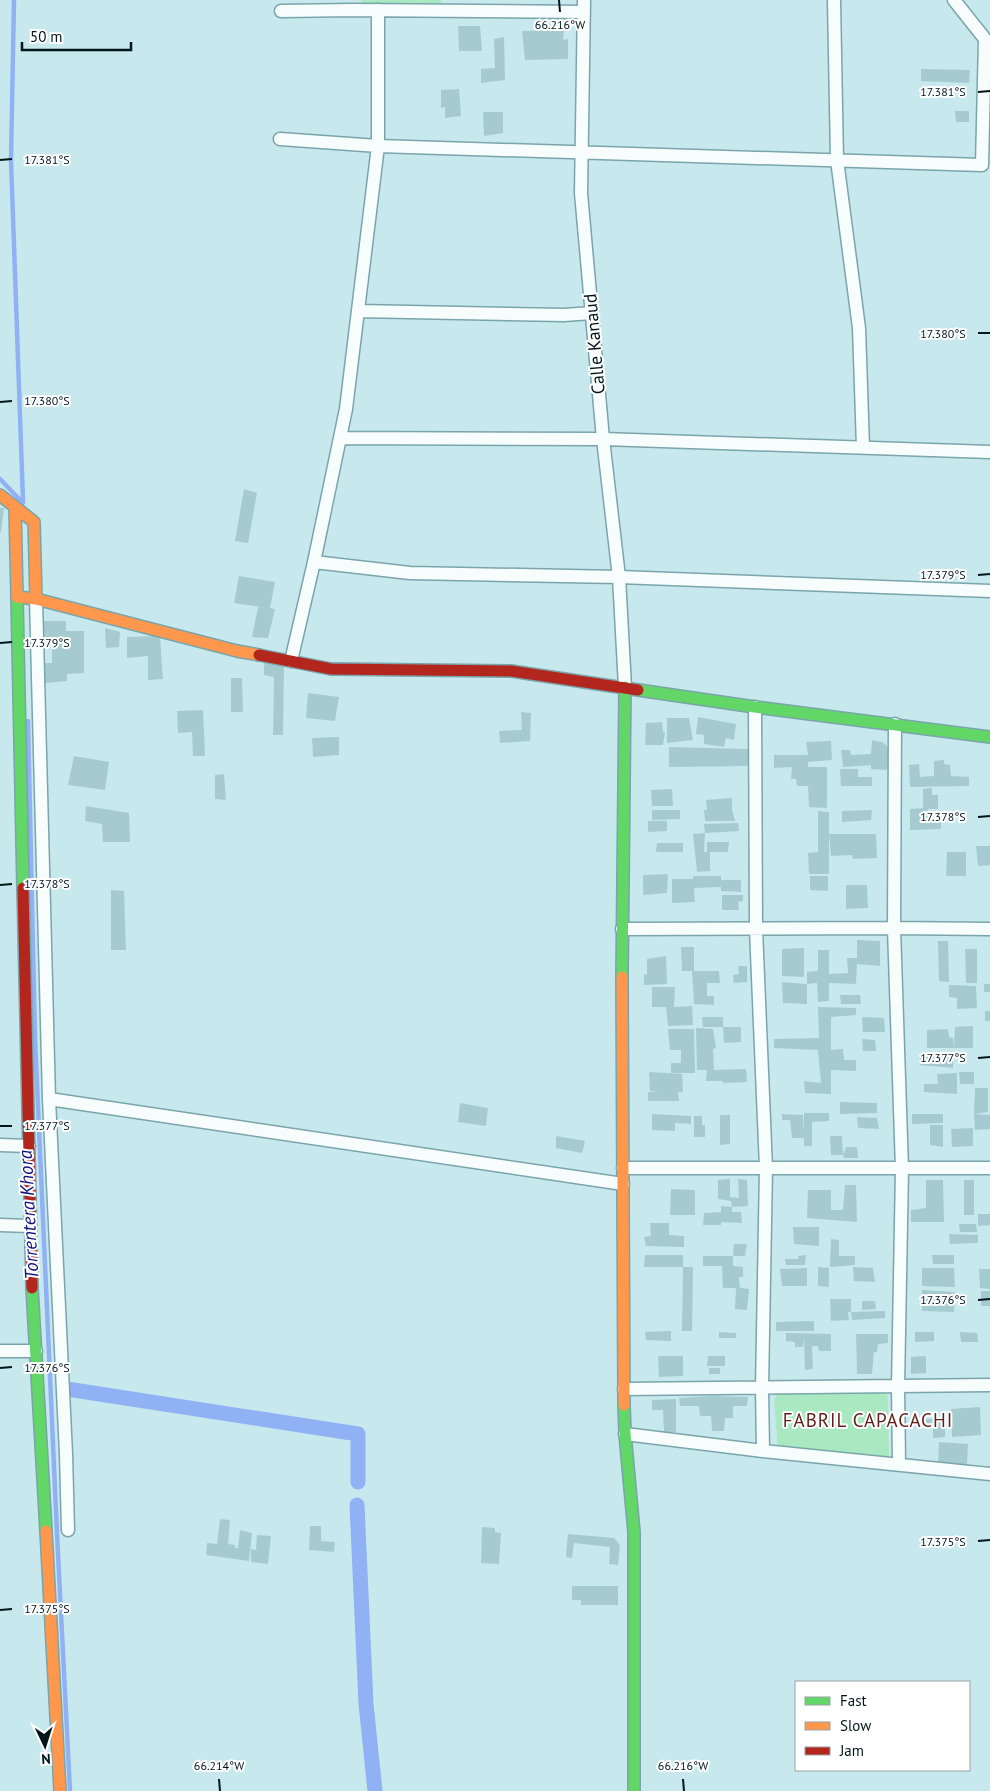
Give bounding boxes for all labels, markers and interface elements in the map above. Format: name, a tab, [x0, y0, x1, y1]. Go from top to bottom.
text: 66.216°W	[535, 17, 585, 32]
scale bar	[22, 20, 131, 52]
text: 50 m	[30, 27, 63, 46]
text: 17.381°S	[920, 84, 966, 99]
text: 17.381°S	[24, 152, 70, 167]
street label: Calle Kanaud	[578, 293, 610, 395]
text: 17.380°S	[920, 326, 966, 341]
text: 17.380°S	[24, 393, 70, 408]
text: 17.379°S	[920, 567, 966, 582]
text: 17.379°S	[24, 635, 70, 650]
text: 17.378°S	[920, 809, 966, 824]
text: 17.378°S	[24, 876, 70, 891]
text: 17.377°S	[920, 1050, 966, 1065]
text: 17.377°S	[24, 1118, 70, 1133]
water label: Torrentera Khora	[13, 1149, 43, 1280]
text: 17.376°S	[920, 1292, 966, 1307]
text: 17.376°S	[24, 1360, 70, 1375]
district label: FABRIL CAPACACHI	[783, 1408, 953, 1432]
text: 17.375°S	[920, 1534, 966, 1549]
text: 17.375°S	[24, 1601, 70, 1616]
legend	[795, 1681, 970, 1771]
text: Fast	[840, 1691, 867, 1710]
text: Slow	[840, 1716, 871, 1735]
north arrow	[20, 1721, 70, 1771]
text: Jam	[839, 1741, 864, 1760]
text: N	[41, 1750, 51, 1768]
text: 66.214°W	[194, 1758, 244, 1773]
text: 66.216°W	[658, 1758, 708, 1773]

